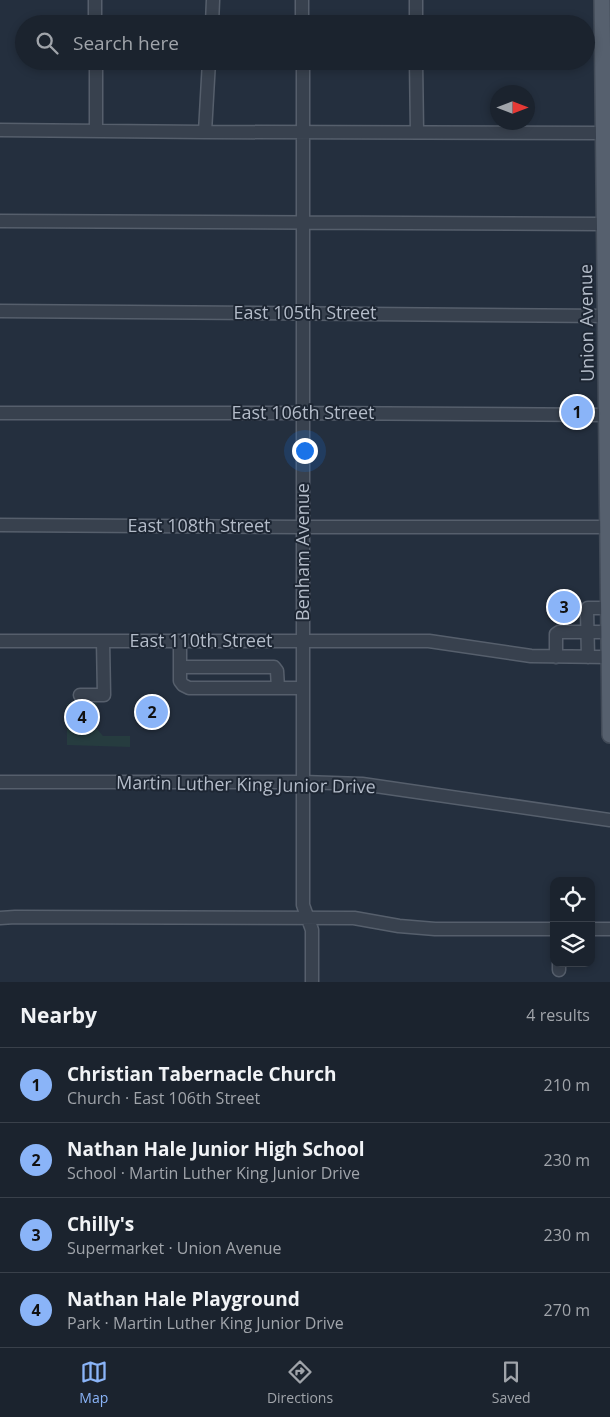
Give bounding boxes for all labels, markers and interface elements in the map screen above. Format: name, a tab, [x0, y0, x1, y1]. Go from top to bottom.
search box	[15, 15, 595, 70]
icon: search	[33, 29, 61, 57]
text: Search here	[73, 30, 179, 56]
north arrow	[490, 85, 535, 130]
street label: Union Avenue	[573, 264, 599, 382]
street label: East 105th Street	[234, 300, 376, 324]
pin: 1	[561, 393, 593, 431]
street label: East 106th Street	[232, 400, 374, 424]
your location	[292, 438, 318, 464]
street label: Benham Avenue	[290, 483, 314, 621]
street label: East 108th Street	[128, 513, 270, 537]
pin: 3	[548, 588, 580, 626]
street label: East 110th Street	[130, 628, 272, 652]
pin: 2	[136, 693, 168, 731]
pin: 4	[66, 698, 98, 736]
street label: Martin Luther King Junior Drive	[116, 770, 376, 798]
map controls	[550, 877, 595, 967]
button: locate	[550, 877, 595, 922]
button: layers	[550, 922, 595, 967]
text: Nearby	[20, 1001, 97, 1029]
text: 4 results	[526, 1004, 590, 1026]
text: Christian Tabernacle Church	[67, 1061, 336, 1087]
text: 1	[31, 1074, 41, 1096]
text: 210 m	[544, 1074, 590, 1096]
text: Church · East 106th Street	[67, 1087, 260, 1109]
text: Nathan Hale Junior High School	[67, 1136, 364, 1162]
text: 2	[31, 1149, 41, 1171]
text: 230 m	[544, 1149, 590, 1171]
text: School · Martin Luther King Junior Drive	[67, 1162, 360, 1184]
text: Chilly's	[67, 1211, 134, 1237]
text: 3	[31, 1224, 41, 1246]
text: 230 m	[544, 1224, 590, 1246]
text: Supermarket · Union Avenue	[67, 1237, 282, 1259]
text: Nathan Hale Playground	[67, 1286, 300, 1312]
text: 4	[31, 1299, 41, 1321]
text: 270 m	[544, 1299, 590, 1321]
text: Park · Martin Luther King Junior Drive	[67, 1312, 344, 1334]
tab: Map	[79, 1358, 108, 1407]
tab: Directions	[267, 1358, 333, 1407]
tab: Saved	[492, 1358, 531, 1407]

